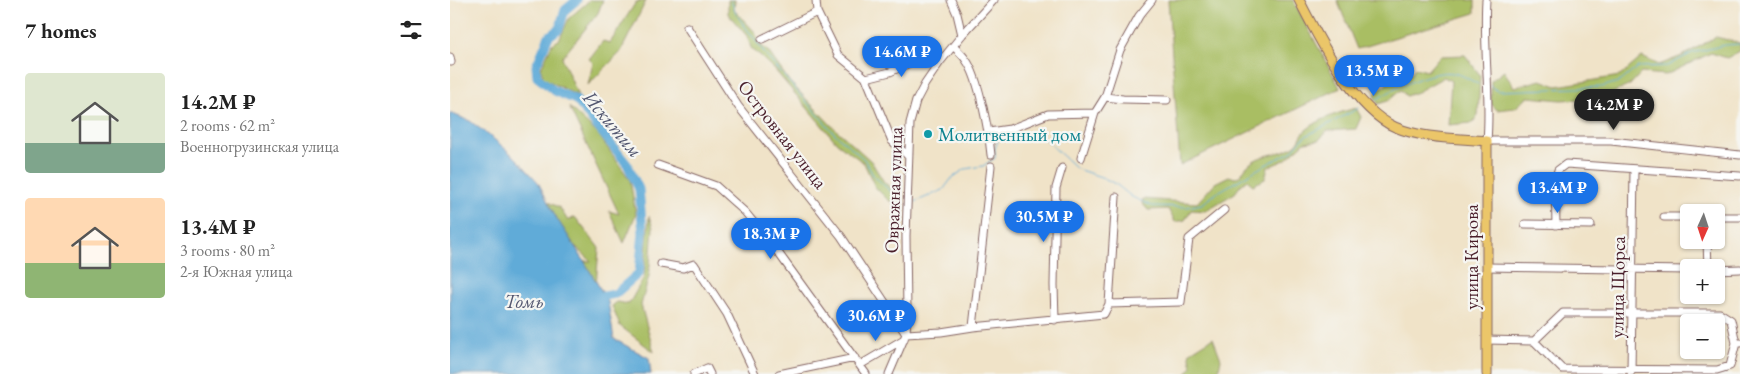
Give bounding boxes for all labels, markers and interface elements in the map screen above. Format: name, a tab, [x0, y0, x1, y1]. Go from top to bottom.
icon: filters	[397, 16, 425, 44]
text: 7 homes	[25, 17, 97, 44]
pin: 14.6M ₽	[856, 36, 948, 78]
text: 14.6M ₽	[873, 41, 931, 62]
pin: 13.5M ₽	[1328, 54, 1420, 97]
text: 13.5M ₽	[1345, 60, 1403, 81]
street label: Островная улица	[732, 75, 833, 194]
water label: Искитим	[577, 84, 649, 163]
text: 14.2M ₽	[180, 88, 256, 115]
pin: 14.2M ₽	[1568, 88, 1660, 131]
icon: home	[65, 93, 125, 153]
text: 14.2M ₽	[1585, 94, 1643, 115]
text: 2 rooms · 62 m²	[180, 115, 275, 136]
place label: Молитвенный дом	[938, 122, 1081, 147]
street label: Овражная улица	[879, 126, 908, 254]
marker: Молитвенный дом	[922, 128, 934, 140]
text: Военногрузинская улица	[180, 136, 339, 157]
pin: 13.4M ₽	[1512, 172, 1604, 214]
text: 13.4M ₽	[1529, 177, 1587, 198]
pin: 30.5M ₽	[998, 200, 1090, 243]
street label: улица Кирова	[1459, 204, 1484, 310]
north arrow	[1680, 204, 1725, 249]
map controls	[1680, 204, 1725, 359]
text: 30.5M ₽	[1015, 206, 1073, 227]
text: 13.4M ₽	[180, 213, 256, 240]
icon: home	[65, 218, 125, 278]
pin: 18.3M ₽	[725, 218, 817, 260]
text: 18.3M ₽	[742, 223, 800, 244]
street label: улица Щорса	[1604, 235, 1631, 338]
text: 3 rooms · 80 m²	[180, 240, 275, 261]
button: +	[1680, 259, 1725, 304]
text: 2-я Южная улица	[180, 261, 293, 282]
water label: Томь	[504, 288, 544, 314]
pin: 30.6M ₽	[830, 300, 922, 342]
text: 30.6M ₽	[847, 305, 905, 326]
button: −	[1680, 314, 1725, 359]

